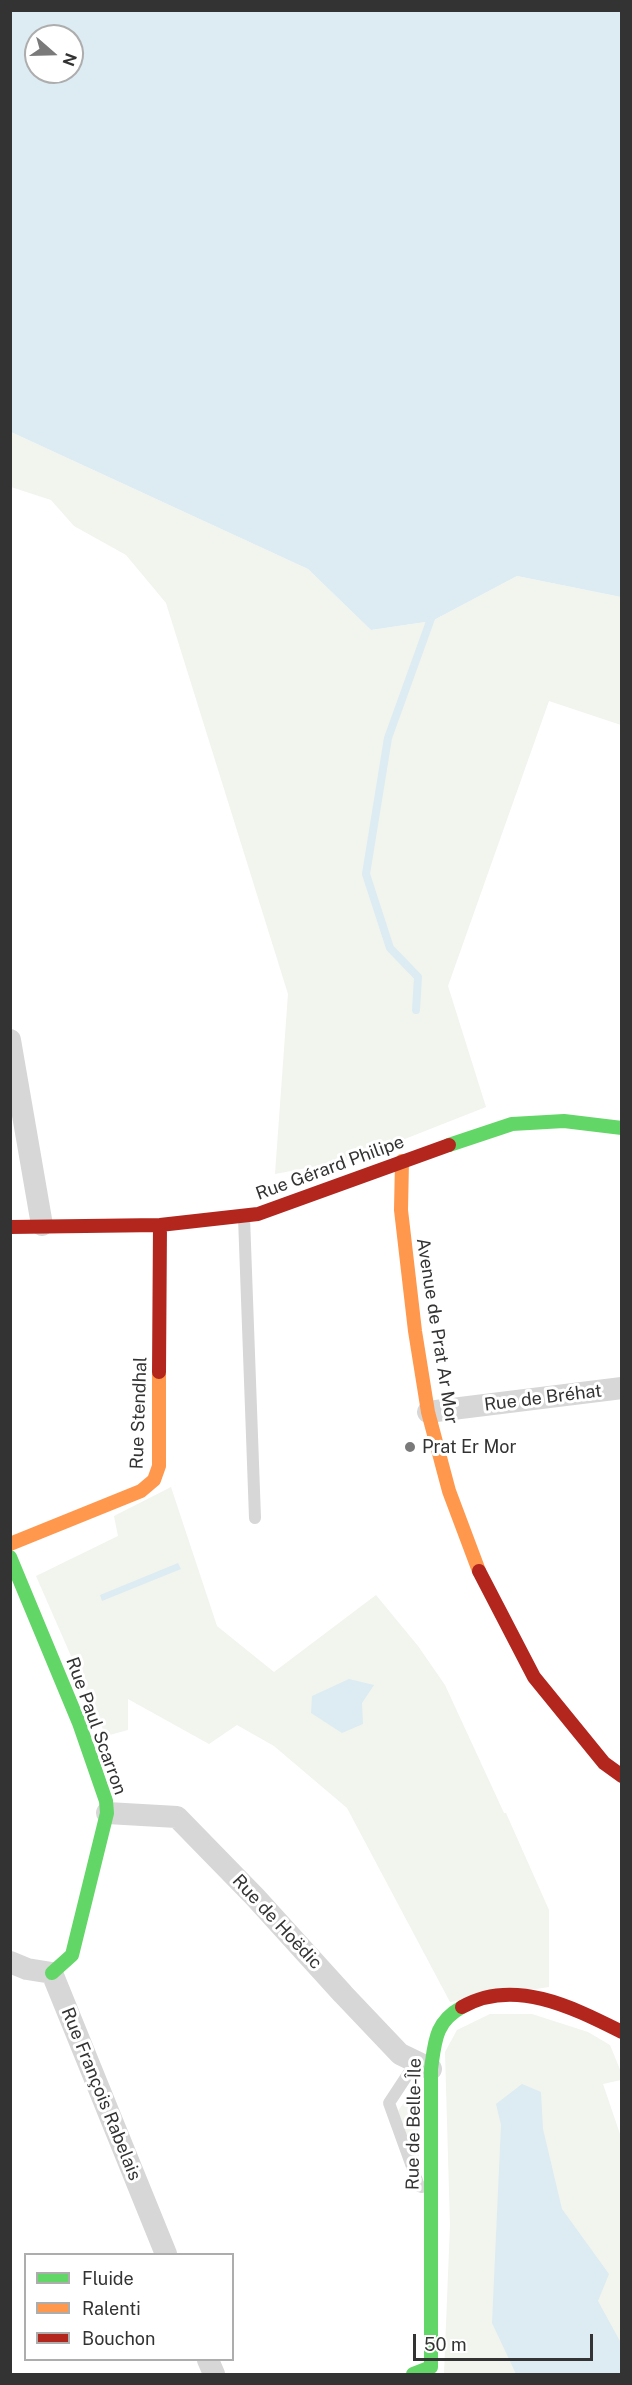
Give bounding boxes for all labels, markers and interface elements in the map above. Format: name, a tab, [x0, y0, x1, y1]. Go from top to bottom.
north arrow	[24, 24, 84, 84]
text: N	[58, 51, 81, 69]
street label: Rue Gérard Philipe	[253, 1131, 407, 1205]
street label: Avenue de Prat Ar Mor	[412, 1237, 462, 1425]
street label: Rue Stendhal	[126, 1356, 152, 1470]
street label: Rue de Bréhat	[483, 1380, 603, 1416]
place label: Prat Er Mor	[422, 1436, 516, 1458]
marker: Prat Er Mor	[403, 1440, 417, 1454]
street label: Rue Paul Scarron	[61, 1654, 131, 1798]
street label: Rue de Hoëdic	[228, 1870, 326, 1974]
street label: Rue François Rabelais	[56, 2004, 146, 2184]
street label: Rue de Belle-Île	[402, 2058, 426, 2190]
legend	[24, 2253, 234, 2361]
text: Fluide	[82, 2268, 134, 2289]
text: Ralenti	[82, 2298, 141, 2319]
scale bar	[416, 2322, 596, 2360]
text: Bouchon	[82, 2328, 155, 2349]
text: 50 m	[424, 2334, 467, 2355]

